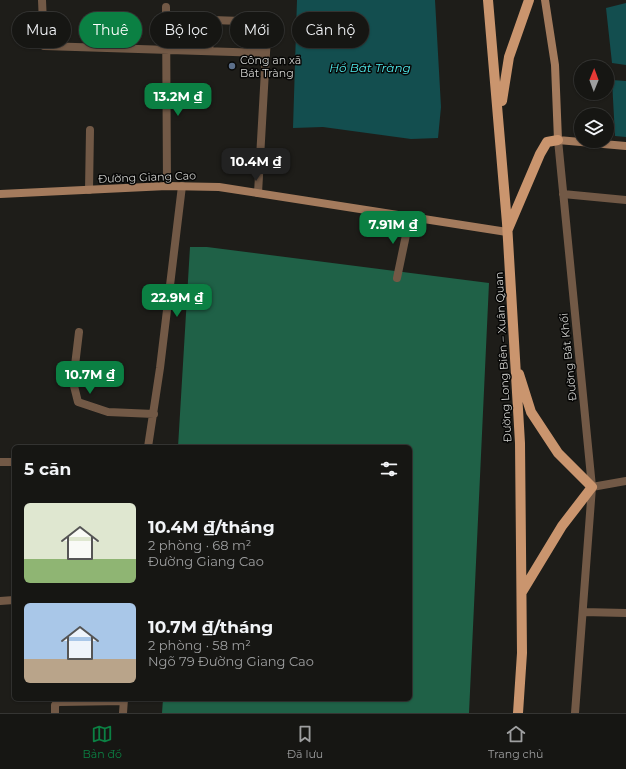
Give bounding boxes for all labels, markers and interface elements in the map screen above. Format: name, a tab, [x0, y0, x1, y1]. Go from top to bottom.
chip: Mua	[12, 12, 71, 48]
chip: Thuê	[79, 12, 142, 48]
chip: Bộ lọc	[150, 12, 222, 48]
chip: Mới	[230, 12, 284, 48]
chip: Căn hộ	[292, 12, 369, 48]
place label: Công an xã Bát Tràng	[240, 53, 301, 80]
water label: Hồ Bát Tràng	[329, 60, 411, 75]
north arrow	[574, 60, 614, 100]
map controls	[574, 60, 614, 148]
marker: Công an xã Bát Tràng	[227, 61, 237, 71]
pin: 13.2M ₫	[141, 83, 215, 117]
text: 13.2M ₫	[153, 88, 203, 104]
button: layers	[574, 108, 614, 148]
pin: 10.4M ₫	[219, 148, 293, 182]
text: 10.4M ₫	[230, 153, 282, 169]
street label: Đường Giang Cao	[98, 168, 196, 186]
pin: 7.91M ₫	[356, 211, 430, 245]
text: 7.91M ₫	[368, 216, 418, 232]
street label: Đường Long Biên – Xuân Quan	[492, 271, 514, 443]
pin: 22.9M ₫	[140, 284, 214, 318]
text: 22.9M ₫	[151, 289, 203, 305]
street label: Đường Bát Khối	[556, 312, 580, 402]
pin: 10.7M ₫	[53, 361, 127, 395]
text: 10.7M ₫	[65, 366, 115, 382]
icon: filters	[378, 458, 400, 480]
text: 5 căn	[24, 459, 71, 479]
text: 10.4M ₫/tháng	[148, 517, 275, 537]
icon: home	[56, 519, 104, 567]
text: 2 phòng · 68 m²	[148, 537, 251, 553]
text: Đường Giang Cao	[148, 553, 264, 569]
text: 10.7M ₫/tháng	[148, 617, 273, 637]
icon: home	[56, 619, 104, 667]
text: 2 phòng · 58 m²	[148, 637, 251, 653]
text: Ngõ 79 Đường Giang Cao	[148, 653, 314, 669]
tab: Bản đồ	[82, 723, 122, 761]
tab: Đã lưu	[287, 723, 323, 761]
tab: Trang chủ	[488, 723, 544, 761]

